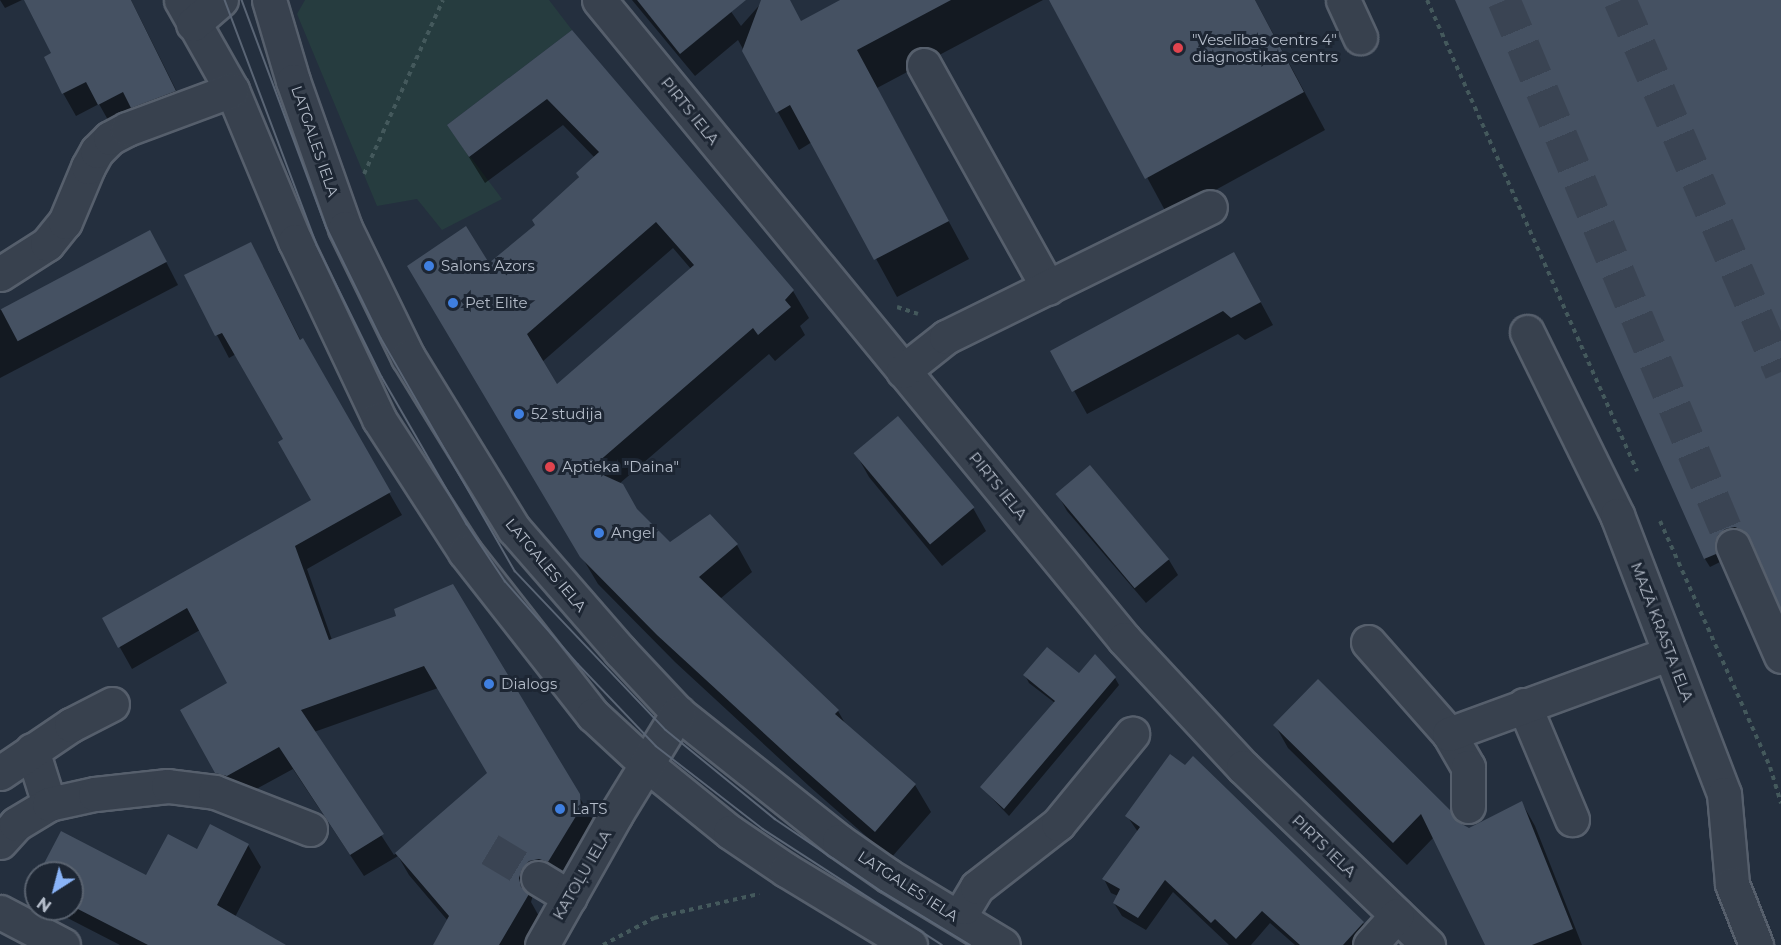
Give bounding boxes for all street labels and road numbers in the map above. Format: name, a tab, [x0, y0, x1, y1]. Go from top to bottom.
street label: PIRTS IELA	[657, 74, 723, 148]
street label: LATGALES IELA	[288, 83, 342, 199]
street label: PIRTS IELA	[965, 449, 1031, 523]
street label: LATGALES IELA	[502, 515, 590, 615]
street label: MAZĀ KRASTA IELA	[1627, 560, 1697, 704]
street label: PIRTS IELA	[1288, 811, 1360, 881]
street label: KATOĻU IELA	[549, 827, 615, 923]
street label: LATGALES IELA	[854, 847, 962, 925]

